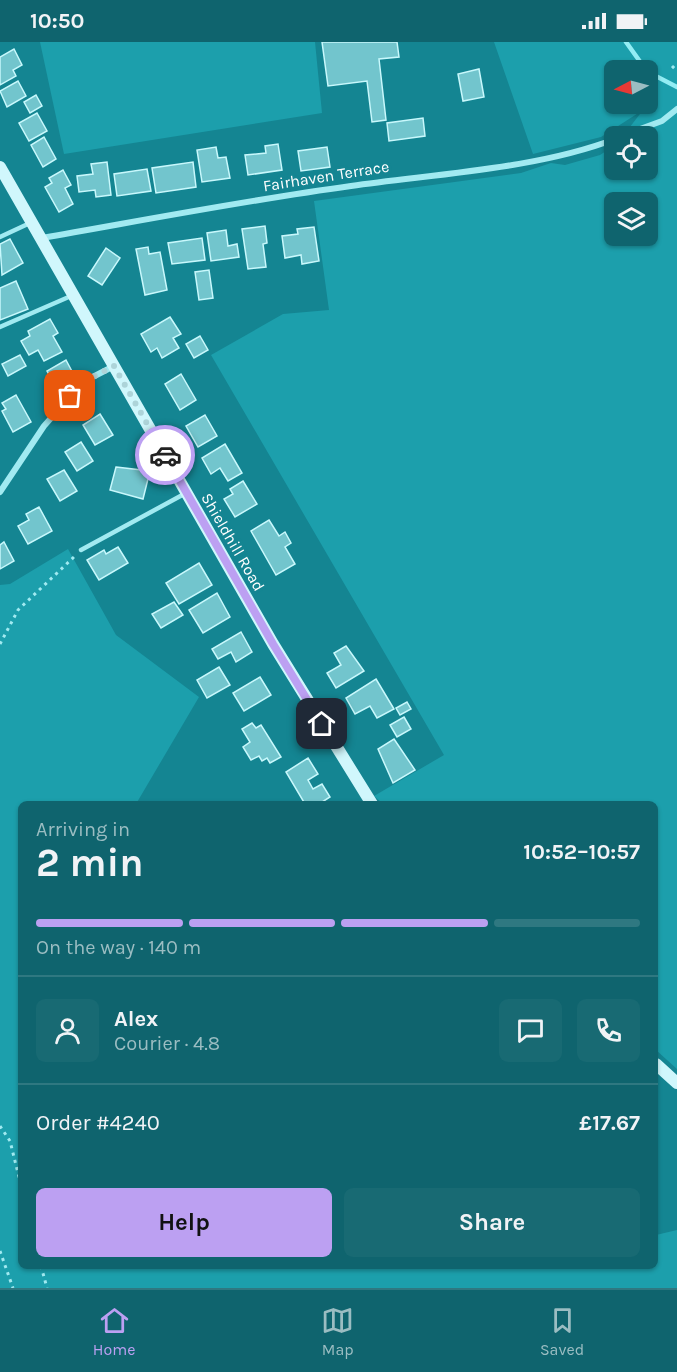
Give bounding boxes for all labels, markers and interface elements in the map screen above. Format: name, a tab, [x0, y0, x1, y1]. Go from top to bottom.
text: 10:50	[30, 8, 84, 34]
north arrow	[604, 60, 658, 114]
map controls	[604, 60, 658, 246]
button: locate	[604, 126, 658, 180]
street label: Fairhaven Terrace	[262, 157, 390, 195]
button: layers	[604, 192, 658, 246]
pin	[44, 370, 95, 421]
icon: bag	[53, 379, 86, 412]
courier	[135, 425, 195, 485]
icon: car	[149, 439, 182, 472]
street label: Shieldhill Road	[197, 489, 269, 595]
pin	[296, 698, 347, 749]
icon: home	[305, 707, 338, 740]
text: Arriving in	[36, 818, 130, 841]
text: 10:52–10:57	[523, 839, 640, 865]
text: 2 min	[36, 840, 144, 886]
text: On the way · 140 m	[36, 936, 201, 959]
button: person	[36, 999, 99, 1062]
button: chat	[499, 999, 562, 1062]
button: phone	[577, 999, 640, 1062]
text: Alex	[114, 1006, 158, 1032]
text: Courier · 4.8	[114, 1032, 220, 1055]
text: Order #4240	[36, 1110, 160, 1136]
text: £17.67	[579, 1110, 640, 1136]
button: Help	[36, 1188, 332, 1257]
button: Share	[344, 1188, 640, 1257]
tab: Home	[93, 1304, 135, 1359]
tab: Map	[321, 1304, 354, 1359]
tab: Saved	[540, 1304, 584, 1359]

